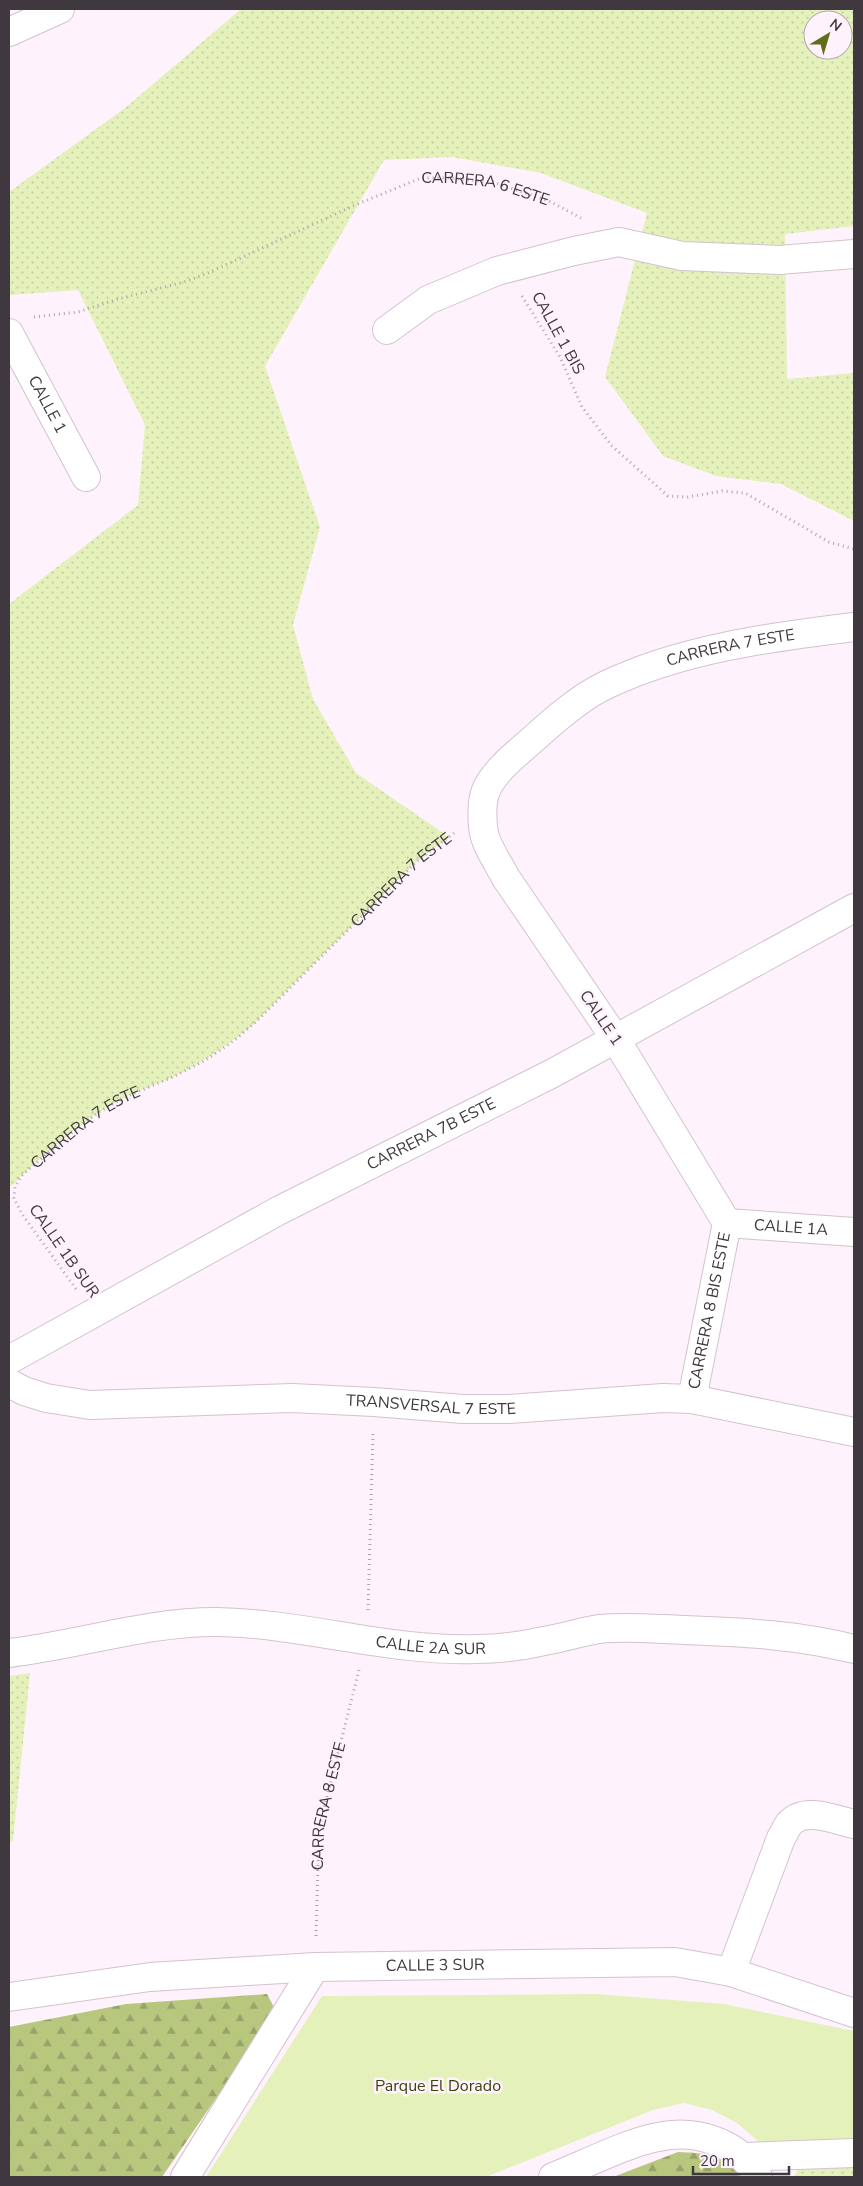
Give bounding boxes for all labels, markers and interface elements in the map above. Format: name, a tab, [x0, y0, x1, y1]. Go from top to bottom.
north arrow	[803, 10, 853, 60]
text: N	[826, 14, 846, 36]
street label: CARRERA 6 ESTE	[421, 167, 552, 211]
street label: CALLE 1 BIS	[526, 288, 590, 378]
street label: CALLE 1	[23, 372, 72, 437]
street label: CARRERA 7 ESTE	[664, 624, 796, 672]
street label: CARRERA 7 ESTE	[346, 828, 456, 932]
street label: CALLE 1	[574, 986, 628, 1050]
street label: CARRERA 7 ESTE	[26, 1081, 144, 1174]
street label: CARRERA 7B ESTE	[363, 1093, 499, 1176]
street label: CALLE 1B SUR	[24, 1200, 105, 1302]
street label: CALLE 1A	[753, 1214, 829, 1241]
street label: CARRERA 8 BIS ESTE	[683, 1230, 736, 1391]
street label: TRANSVERSAL 7 ESTE	[346, 1390, 517, 1420]
street label: CALLE 2A SUR	[374, 1631, 486, 1660]
street label: CARRERA 8 ESTE	[307, 1740, 351, 1871]
street label: CALLE 3 SUR	[386, 1954, 485, 1977]
park label: Parque El Dorado	[375, 2075, 501, 2097]
scale bar	[693, 2144, 789, 2176]
text: 20 m	[700, 2151, 735, 2171]

